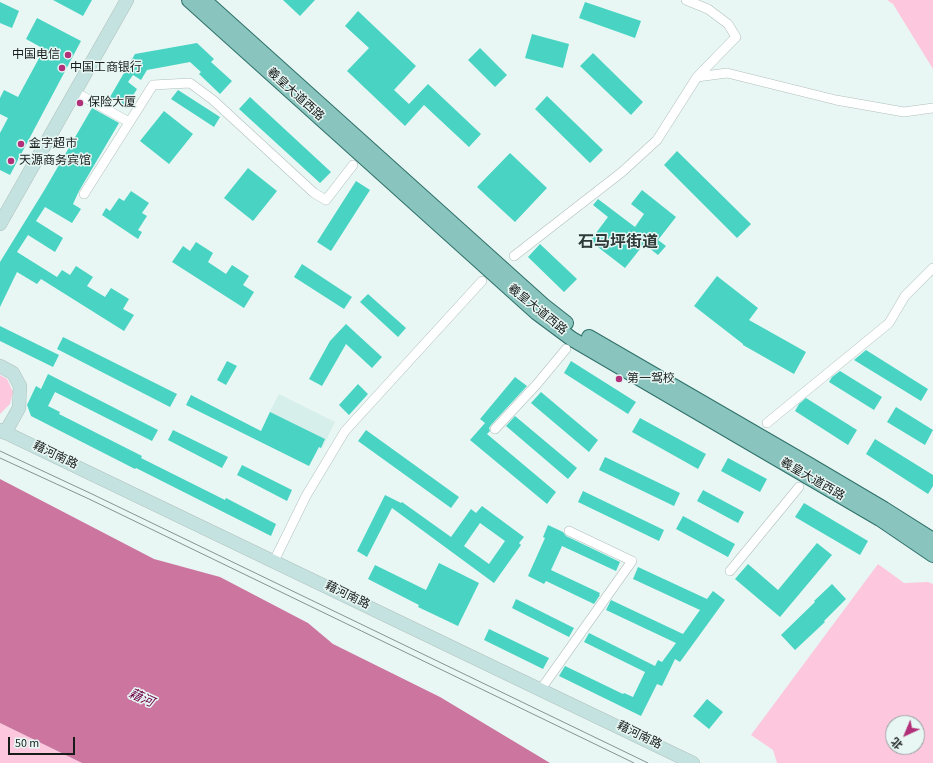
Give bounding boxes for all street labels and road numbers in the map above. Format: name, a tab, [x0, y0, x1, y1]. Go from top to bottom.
street label: 羲皇大道西路	[263, 66, 327, 124]
street label: 羲皇大道西路	[504, 282, 570, 338]
street label: 藉河南路	[30, 439, 80, 473]
street label: 羲皇大道西路	[777, 456, 847, 504]
street label: 藉河南路	[322, 579, 372, 613]
street label: 藉河南路	[614, 719, 664, 753]

